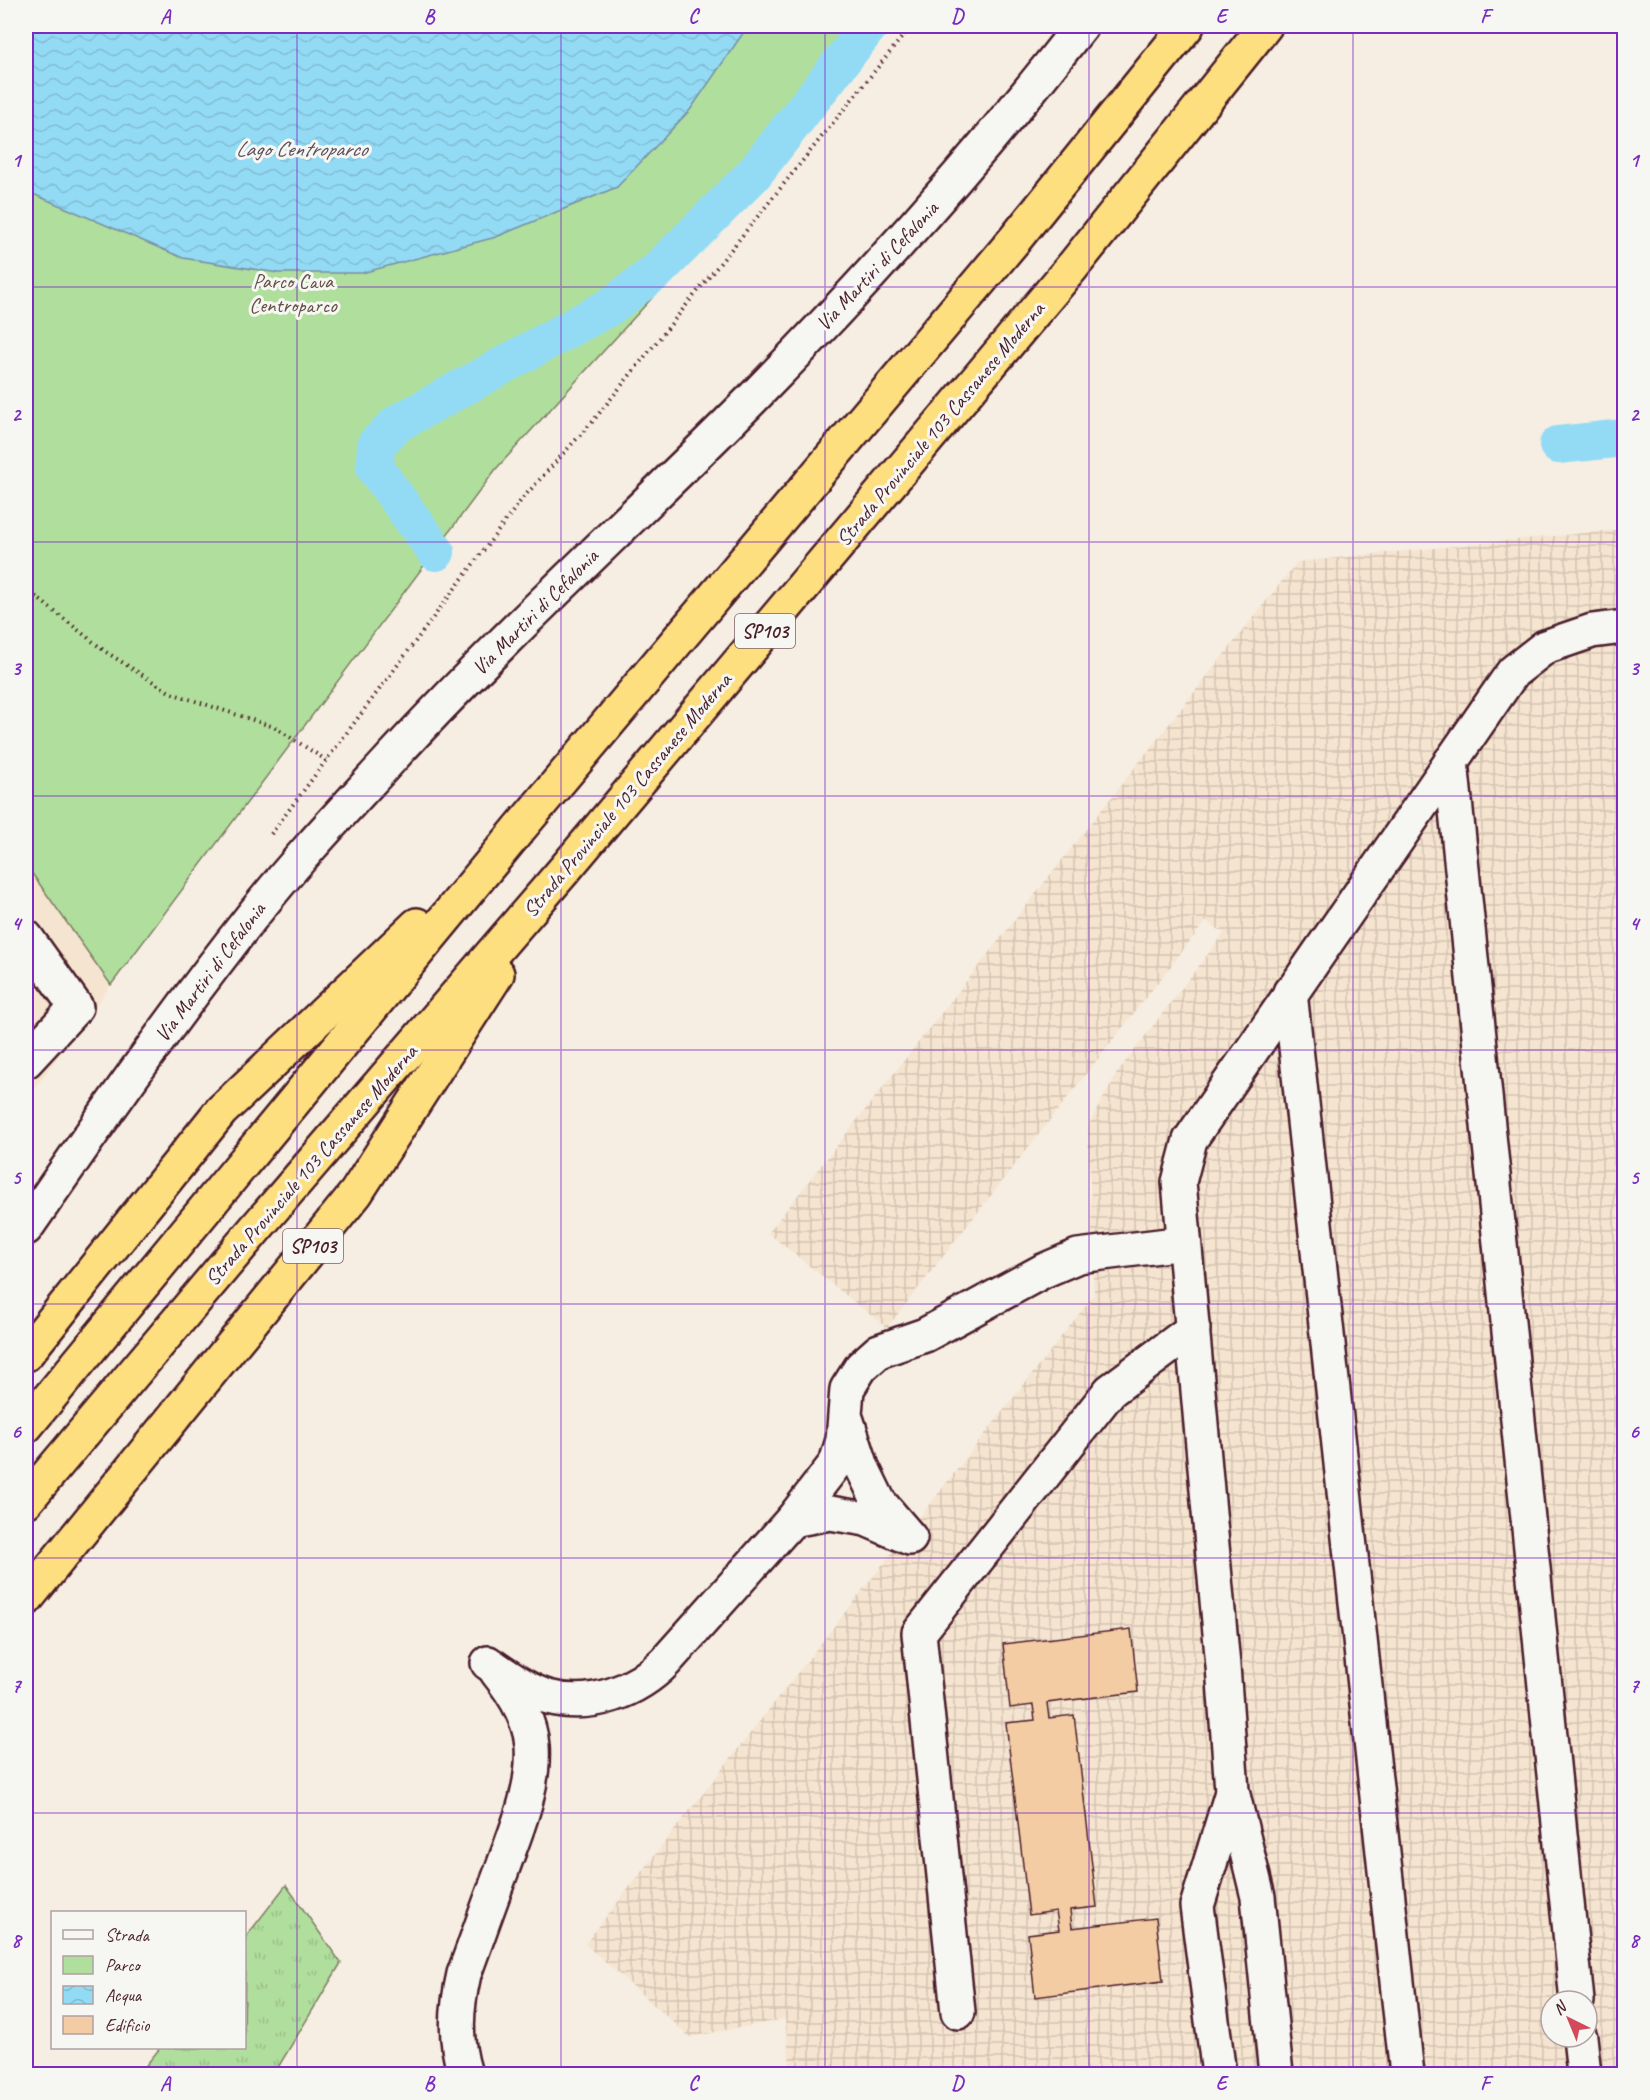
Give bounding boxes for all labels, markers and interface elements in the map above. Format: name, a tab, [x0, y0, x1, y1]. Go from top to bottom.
text: A	[160, 4, 172, 29]
text: B	[424, 4, 436, 29]
text: C	[688, 4, 700, 29]
text: D	[951, 4, 965, 29]
text: E	[1216, 4, 1230, 29]
text: F	[1480, 4, 1494, 29]
water label: Lago Centroparco	[235, 135, 370, 163]
text: 1	[12, 148, 23, 173]
text: 1	[1630, 148, 1641, 173]
street label: Via Martiri di Cefalonia	[810, 195, 945, 336]
park label: Parco Cava Centroparco	[249, 268, 338, 318]
street label: Strada Provinciale 103 Cassanese Moderna	[830, 295, 1051, 551]
text: 2	[12, 402, 23, 427]
text: 2	[1630, 402, 1641, 427]
street label: Via Martiri di Cefalonia	[466, 542, 605, 681]
road number: SP103	[735, 614, 795, 648]
text: 3	[12, 656, 23, 681]
text: 3	[1630, 656, 1641, 681]
street label: Strada Provinciale 103 Cassanese Moderna	[517, 666, 738, 922]
street label: Via Martiri di Cefalonia	[149, 896, 272, 1047]
text: 4	[12, 911, 24, 936]
text: 4	[1630, 911, 1642, 936]
street label: Strada Provinciale 103 Cassanese Moderna	[199, 1038, 424, 1291]
text: 5	[12, 1165, 23, 1190]
text: 5	[1630, 1165, 1641, 1190]
road number: SP103	[283, 1229, 343, 1263]
text: 6	[11, 1419, 22, 1444]
text: 6	[1629, 1419, 1640, 1444]
text: 7	[12, 1673, 23, 1698]
text: 7	[1630, 1673, 1641, 1698]
legend	[51, 1911, 246, 2049]
text: Strada	[105, 1924, 150, 1946]
text: 8	[12, 1928, 24, 1953]
text: 8	[1630, 1928, 1642, 1953]
text: Parco	[105, 1954, 141, 1976]
text: Acqua	[105, 1984, 143, 2006]
north arrow	[1539, 1989, 1599, 2049]
text: N	[1549, 1996, 1572, 2019]
text: Edificio	[105, 2014, 151, 2036]
text: A	[160, 2071, 172, 2096]
text: B	[424, 2071, 436, 2096]
text: C	[688, 2071, 700, 2096]
text: D	[951, 2071, 965, 2096]
text: E	[1216, 2071, 1230, 2096]
text: F	[1480, 2071, 1494, 2096]

